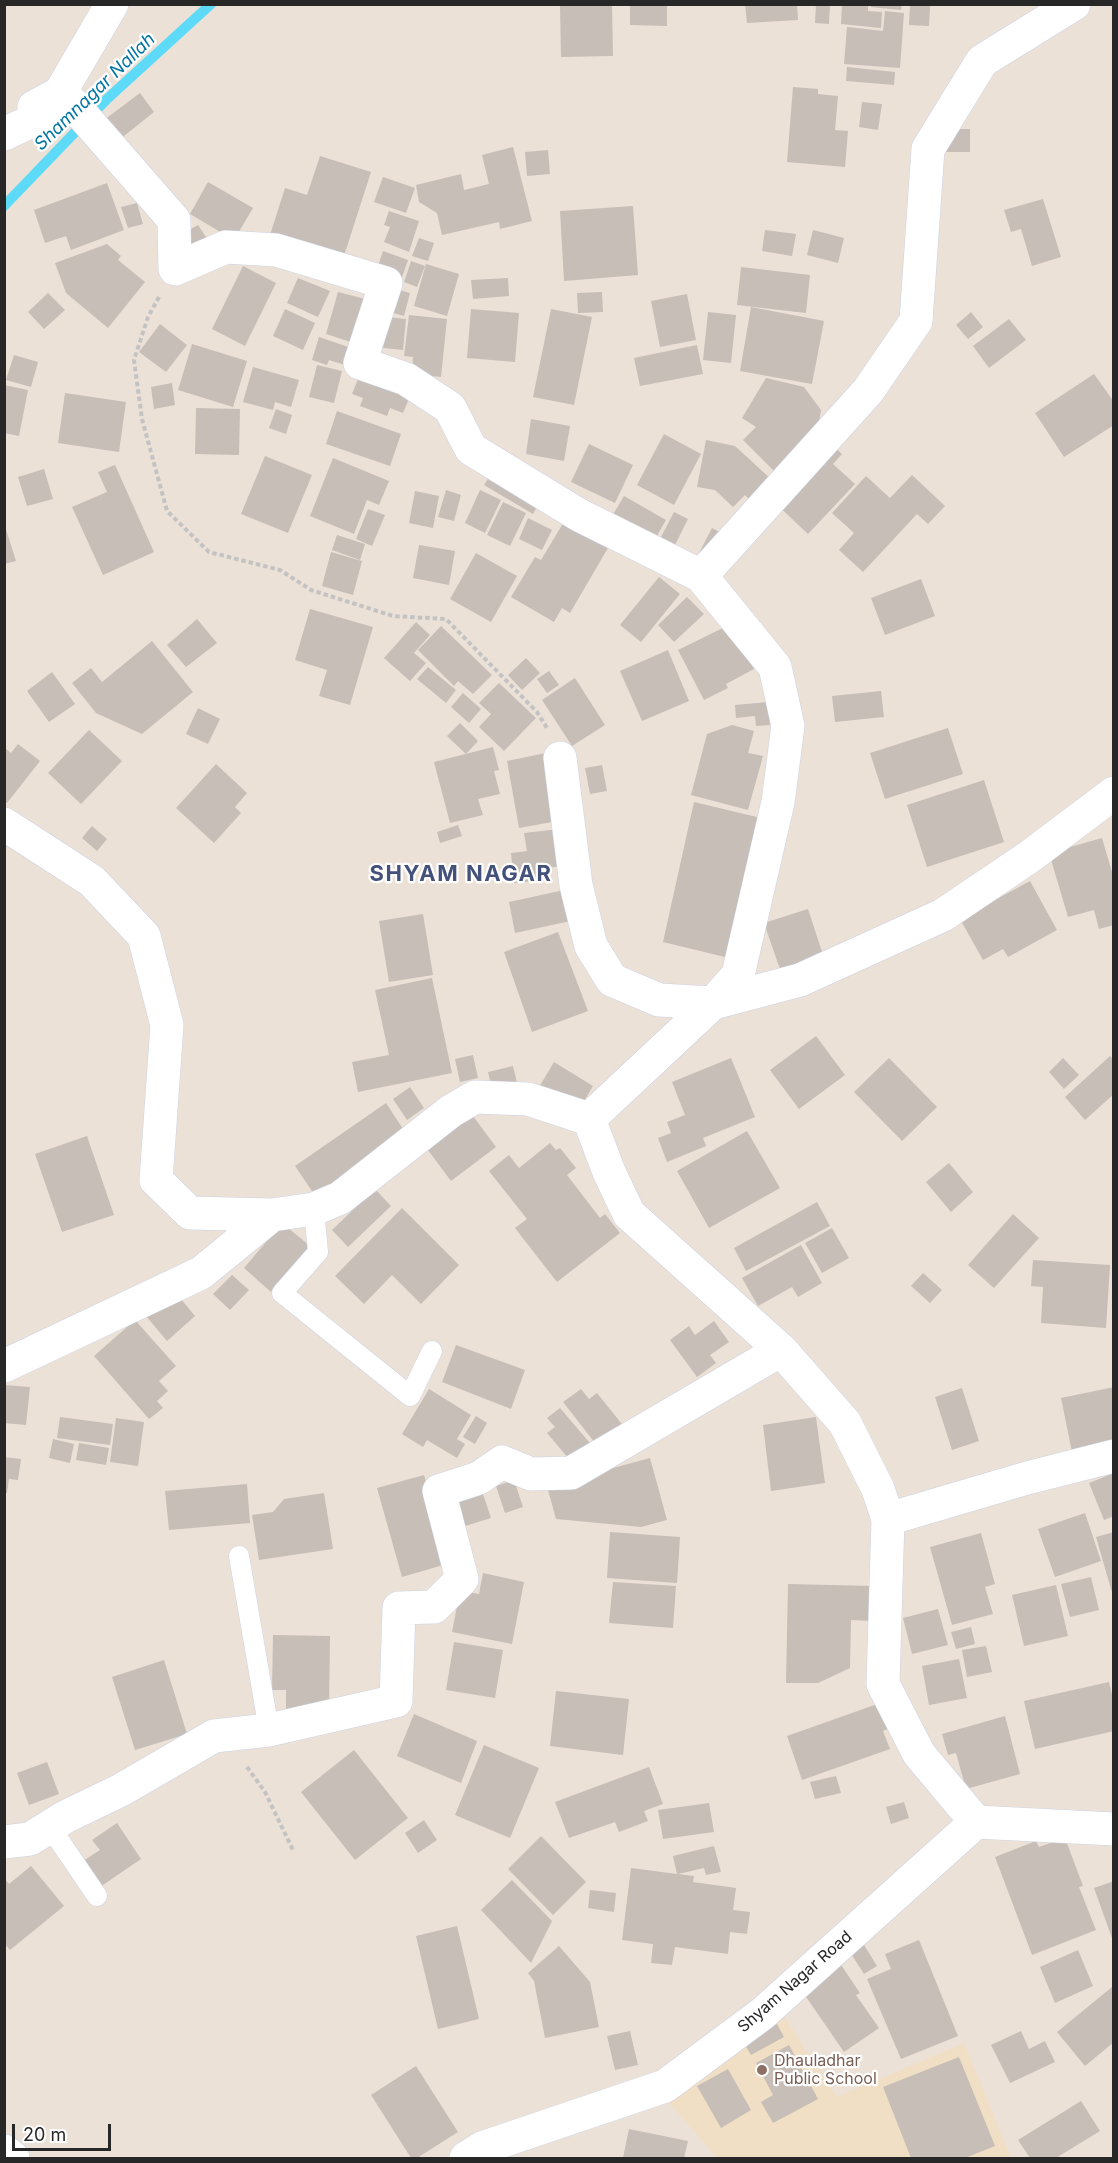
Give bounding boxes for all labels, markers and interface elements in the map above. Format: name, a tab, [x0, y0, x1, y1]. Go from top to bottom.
water label: Shamnagar Nallah	[30, 29, 160, 155]
district label: SHYAM NAGAR	[370, 861, 552, 887]
street label: Shyam Nagar Road	[734, 1927, 856, 2037]
place label: Dhauladhar Public School	[774, 2051, 877, 2089]
marker: Dhauladhar Public School	[755, 2063, 769, 2077]
scale bar	[15, 2112, 114, 2150]
text: 20 m	[23, 2124, 66, 2145]

